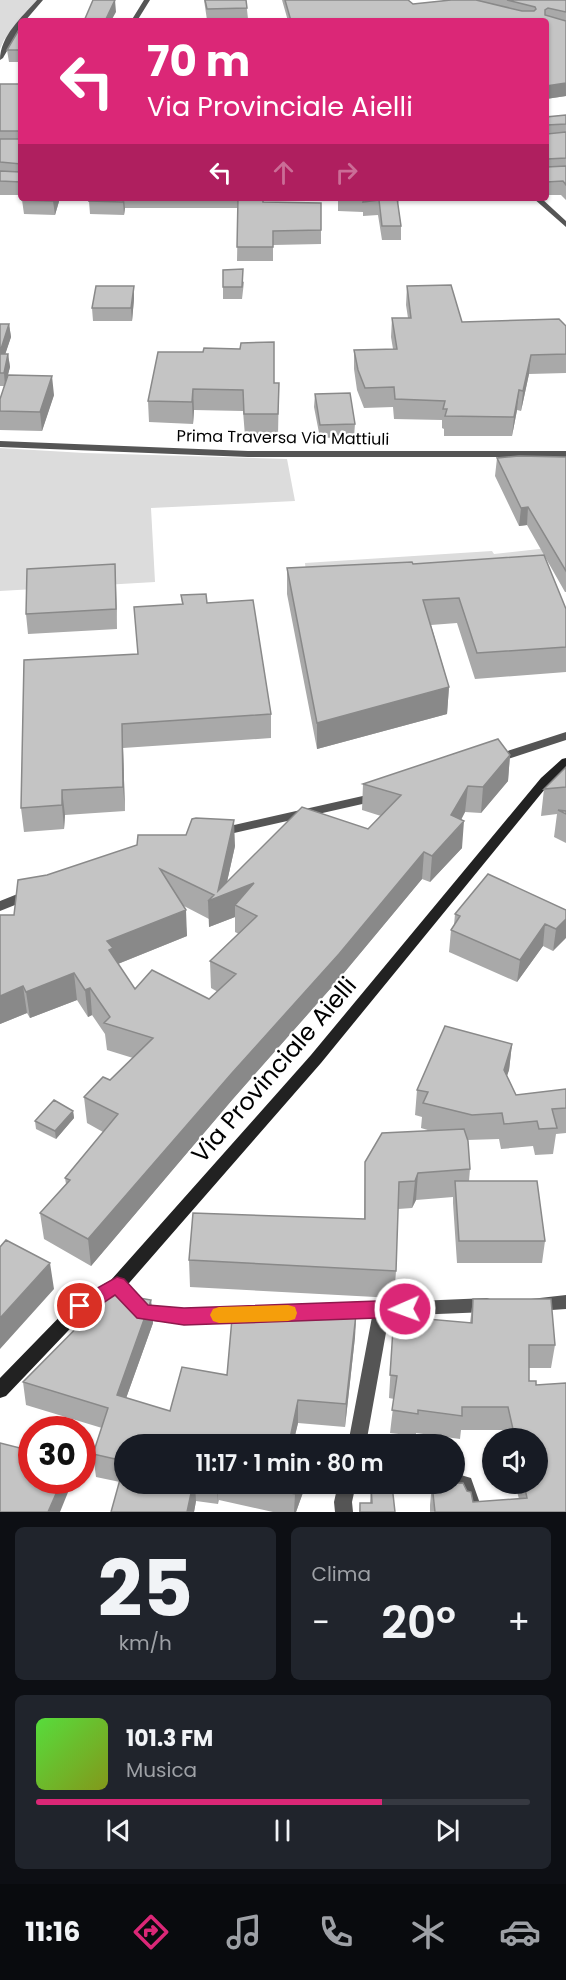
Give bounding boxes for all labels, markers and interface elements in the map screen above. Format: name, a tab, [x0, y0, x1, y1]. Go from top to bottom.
text: 70 m	[147, 32, 250, 91]
icon: left	[48, 42, 126, 120]
text: Via Provinciale Aielli	[147, 88, 413, 125]
icon: left	[204, 156, 237, 189]
icon: ahead	[267, 156, 300, 189]
icon: right	[330, 156, 363, 189]
street label: Prima Traversa Via Mattiuli	[177, 424, 389, 451]
street label: Via Provinciale Aielli	[184, 970, 364, 1170]
position arrow	[373, 1277, 437, 1341]
pin	[54, 1280, 105, 1331]
icon: arrive	[63, 1289, 96, 1322]
speed limit sign: 30	[18, 1416, 96, 1494]
map controls	[482, 1428, 548, 1494]
button: sound	[482, 1428, 548, 1494]
text: 11:17 · 1 min · 80 m	[195, 1448, 384, 1479]
text: 25	[98, 1534, 193, 1643]
text: Clima	[312, 1560, 371, 1588]
text: 20°	[381, 1591, 456, 1654]
text: −	[312, 1599, 330, 1646]
text: +	[507, 1599, 530, 1646]
text: km/h	[119, 1629, 172, 1657]
text: 101.3 FM	[126, 1723, 213, 1754]
text: Musica	[126, 1756, 197, 1784]
icon: previous	[102, 1814, 135, 1847]
icon: pause	[266, 1814, 299, 1847]
icon: next	[431, 1814, 464, 1847]
icon: directions	[130, 1911, 172, 1953]
icon: music	[223, 1911, 265, 1953]
icon: phone	[315, 1911, 357, 1953]
icon: climate	[407, 1911, 449, 1953]
icon: car	[499, 1911, 541, 1953]
text: 11:16	[25, 1913, 80, 1950]

